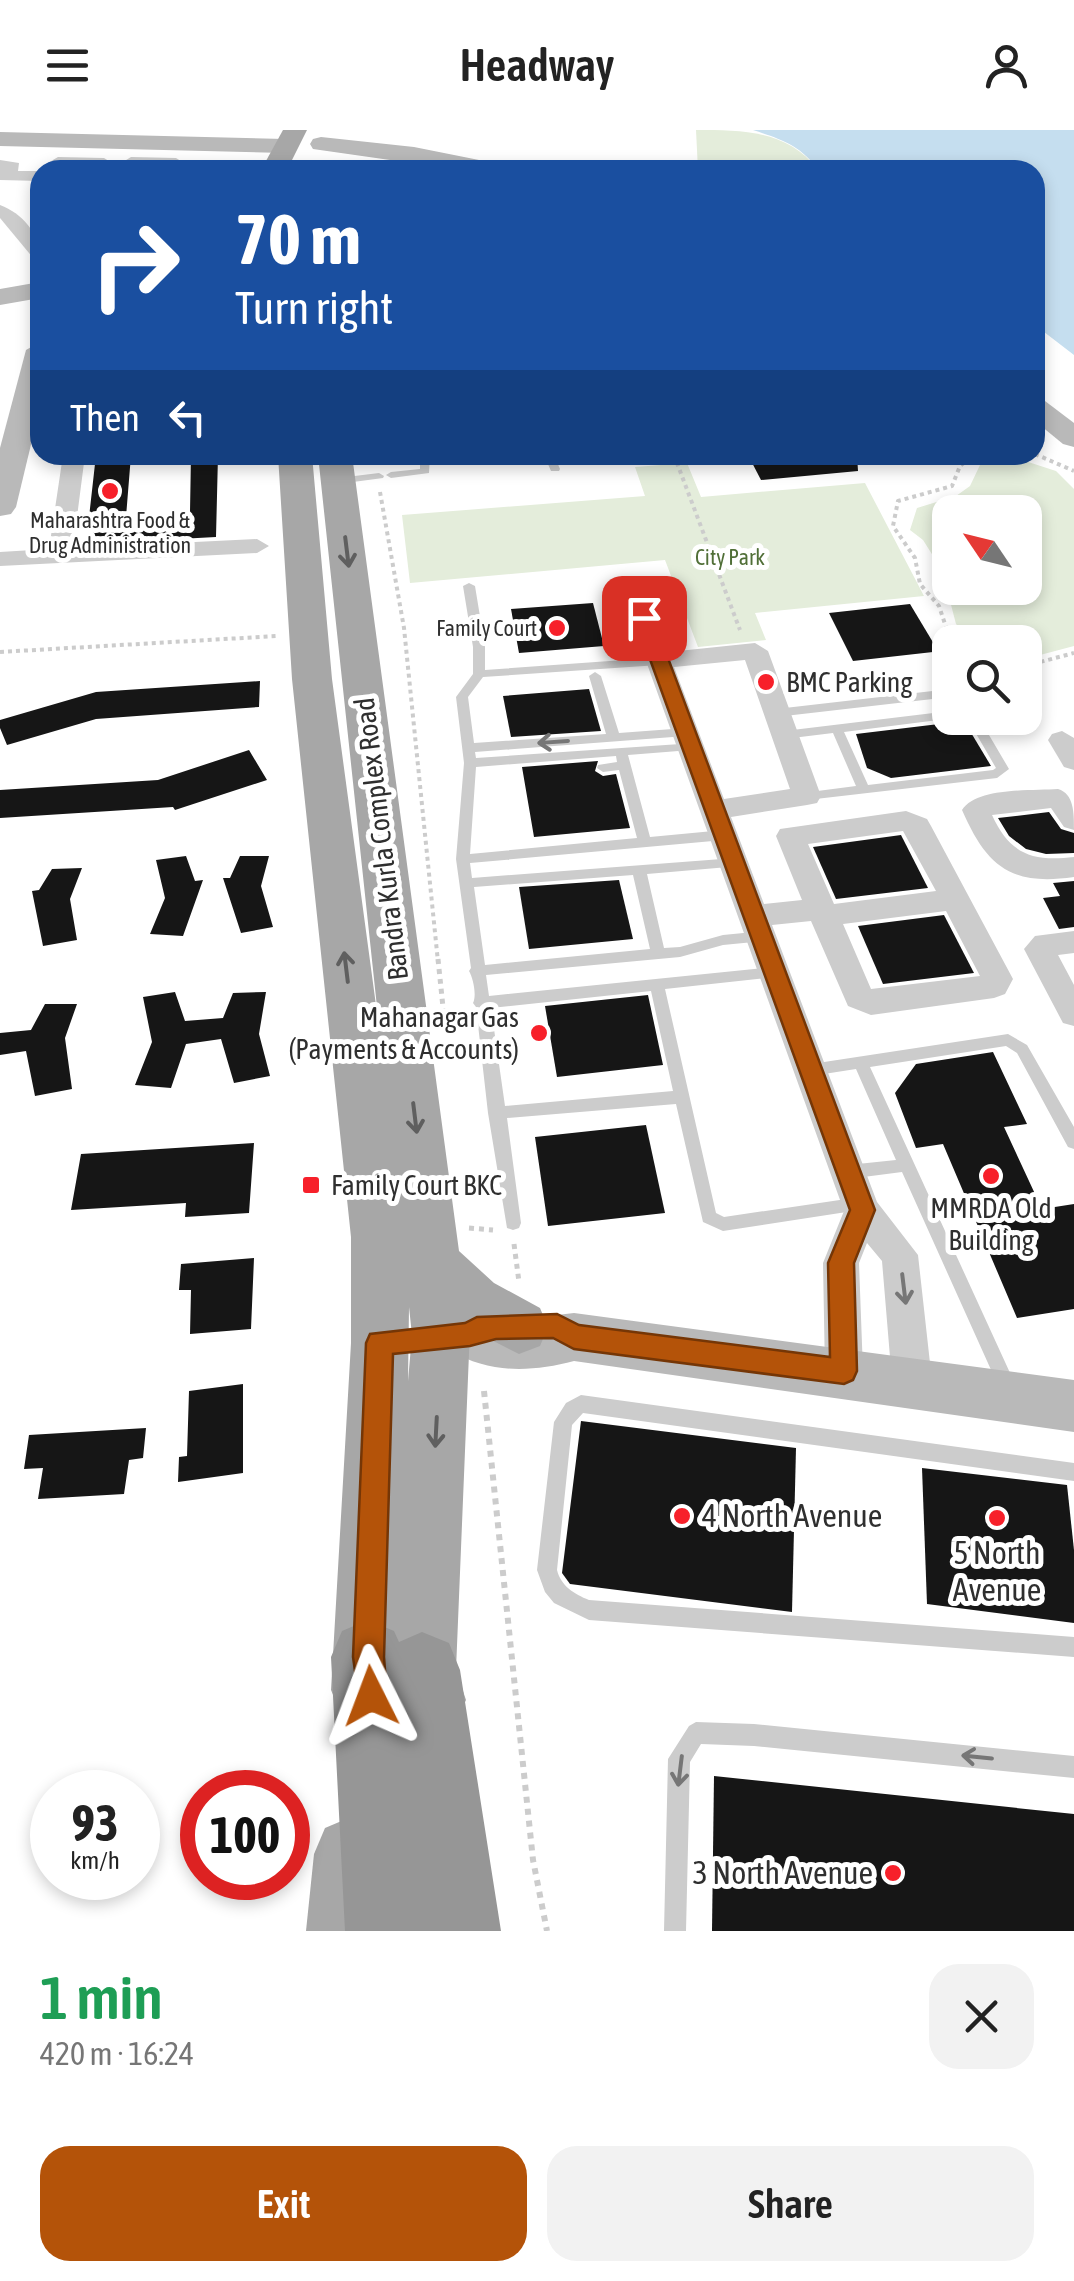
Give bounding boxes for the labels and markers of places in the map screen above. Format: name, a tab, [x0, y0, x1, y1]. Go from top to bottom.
marker: Maharashtra Food & Drug Administration	[99, 480, 121, 502]
place label: Maharashtra Food & Drug Administration	[29, 507, 191, 558]
pin	[602, 576, 687, 661]
place label: Family Court	[436, 615, 537, 641]
marker: Family Court	[546, 617, 568, 639]
place label: BMC Parking	[786, 666, 912, 698]
marker: BMC Parking	[755, 671, 777, 693]
place label: Mahanagar Gas (Payments & Accounts)	[289, 1001, 519, 1065]
marker: Mahanagar Gas (Payments & Accounts)	[528, 1022, 550, 1044]
marker: MMRDA Old Building	[980, 1165, 1002, 1187]
place label: Family Court BKC	[331, 1169, 502, 1201]
marker: Family Court BKC	[300, 1174, 322, 1196]
place label: MMRDA Old Building	[930, 1192, 1052, 1256]
place label: 4 North Avenue	[702, 1497, 882, 1534]
marker: 4 North Avenue	[671, 1505, 693, 1527]
marker: 5 North Avenue	[986, 1507, 1008, 1529]
place label: 5 North Avenue	[953, 1534, 1041, 1608]
place label: 3 North Avenue	[693, 1854, 873, 1891]
marker: 3 North Avenue	[882, 1862, 904, 1884]

